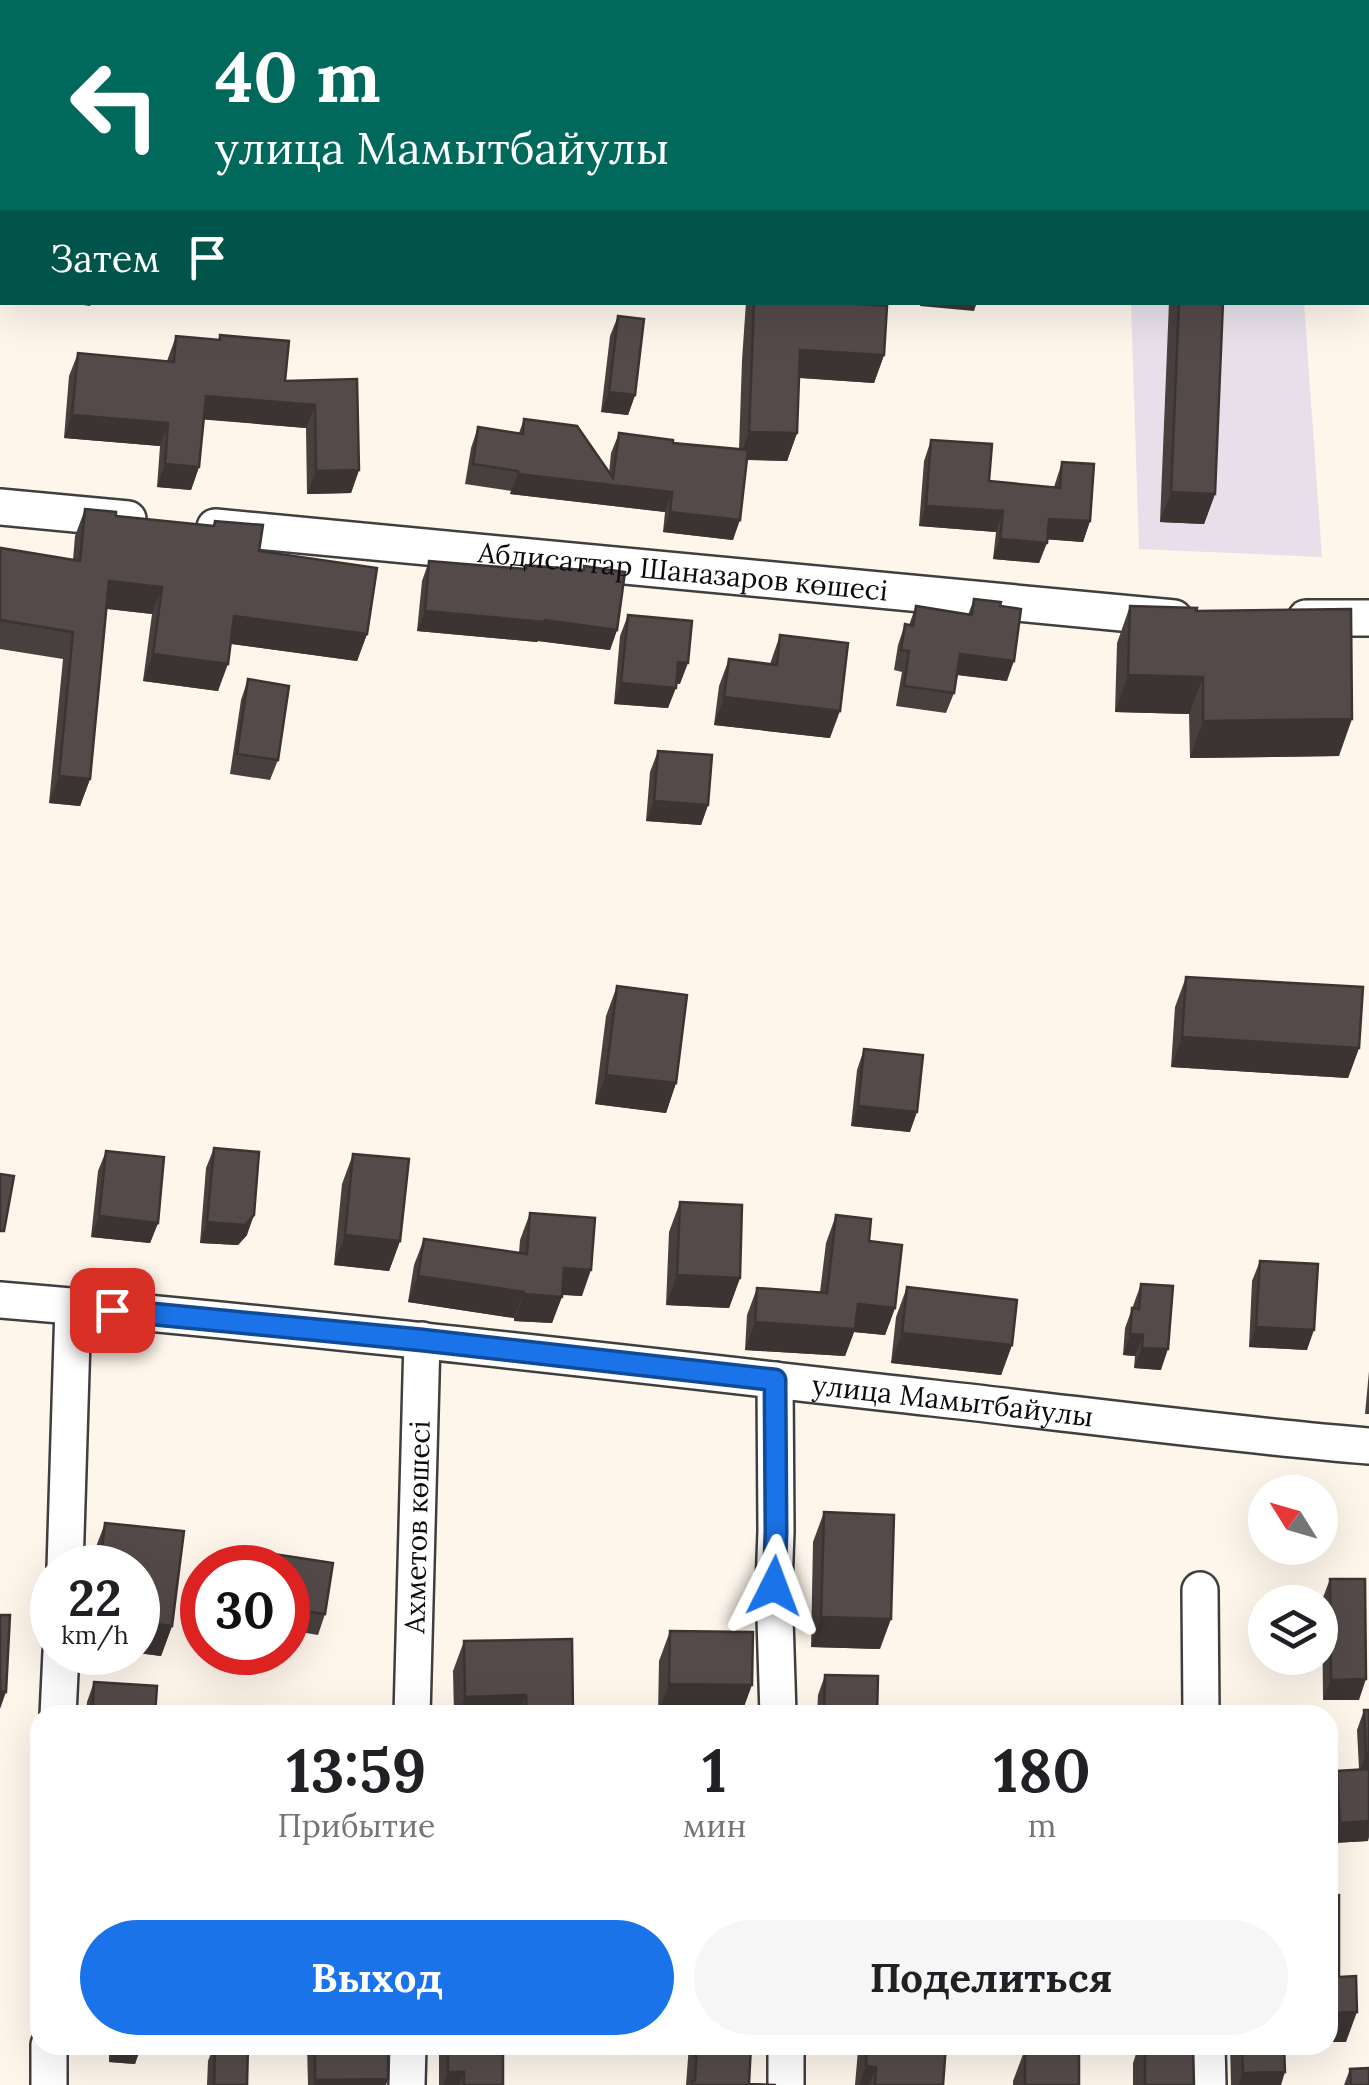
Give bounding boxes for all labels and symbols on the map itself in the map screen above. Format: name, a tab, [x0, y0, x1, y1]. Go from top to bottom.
street label: Абдисаттар Шаназаров көшесі	[475, 534, 889, 609]
pin	[70, 1268, 155, 1353]
street label: улица Мамытбайулы	[810, 1366, 1095, 1435]
street label: Ахметов көшесі	[396, 1420, 438, 1635]
north arrow	[1248, 1475, 1338, 1565]
position arrow	[722, 1534, 826, 1638]
speed limit sign: 30	[180, 1545, 310, 1675]

